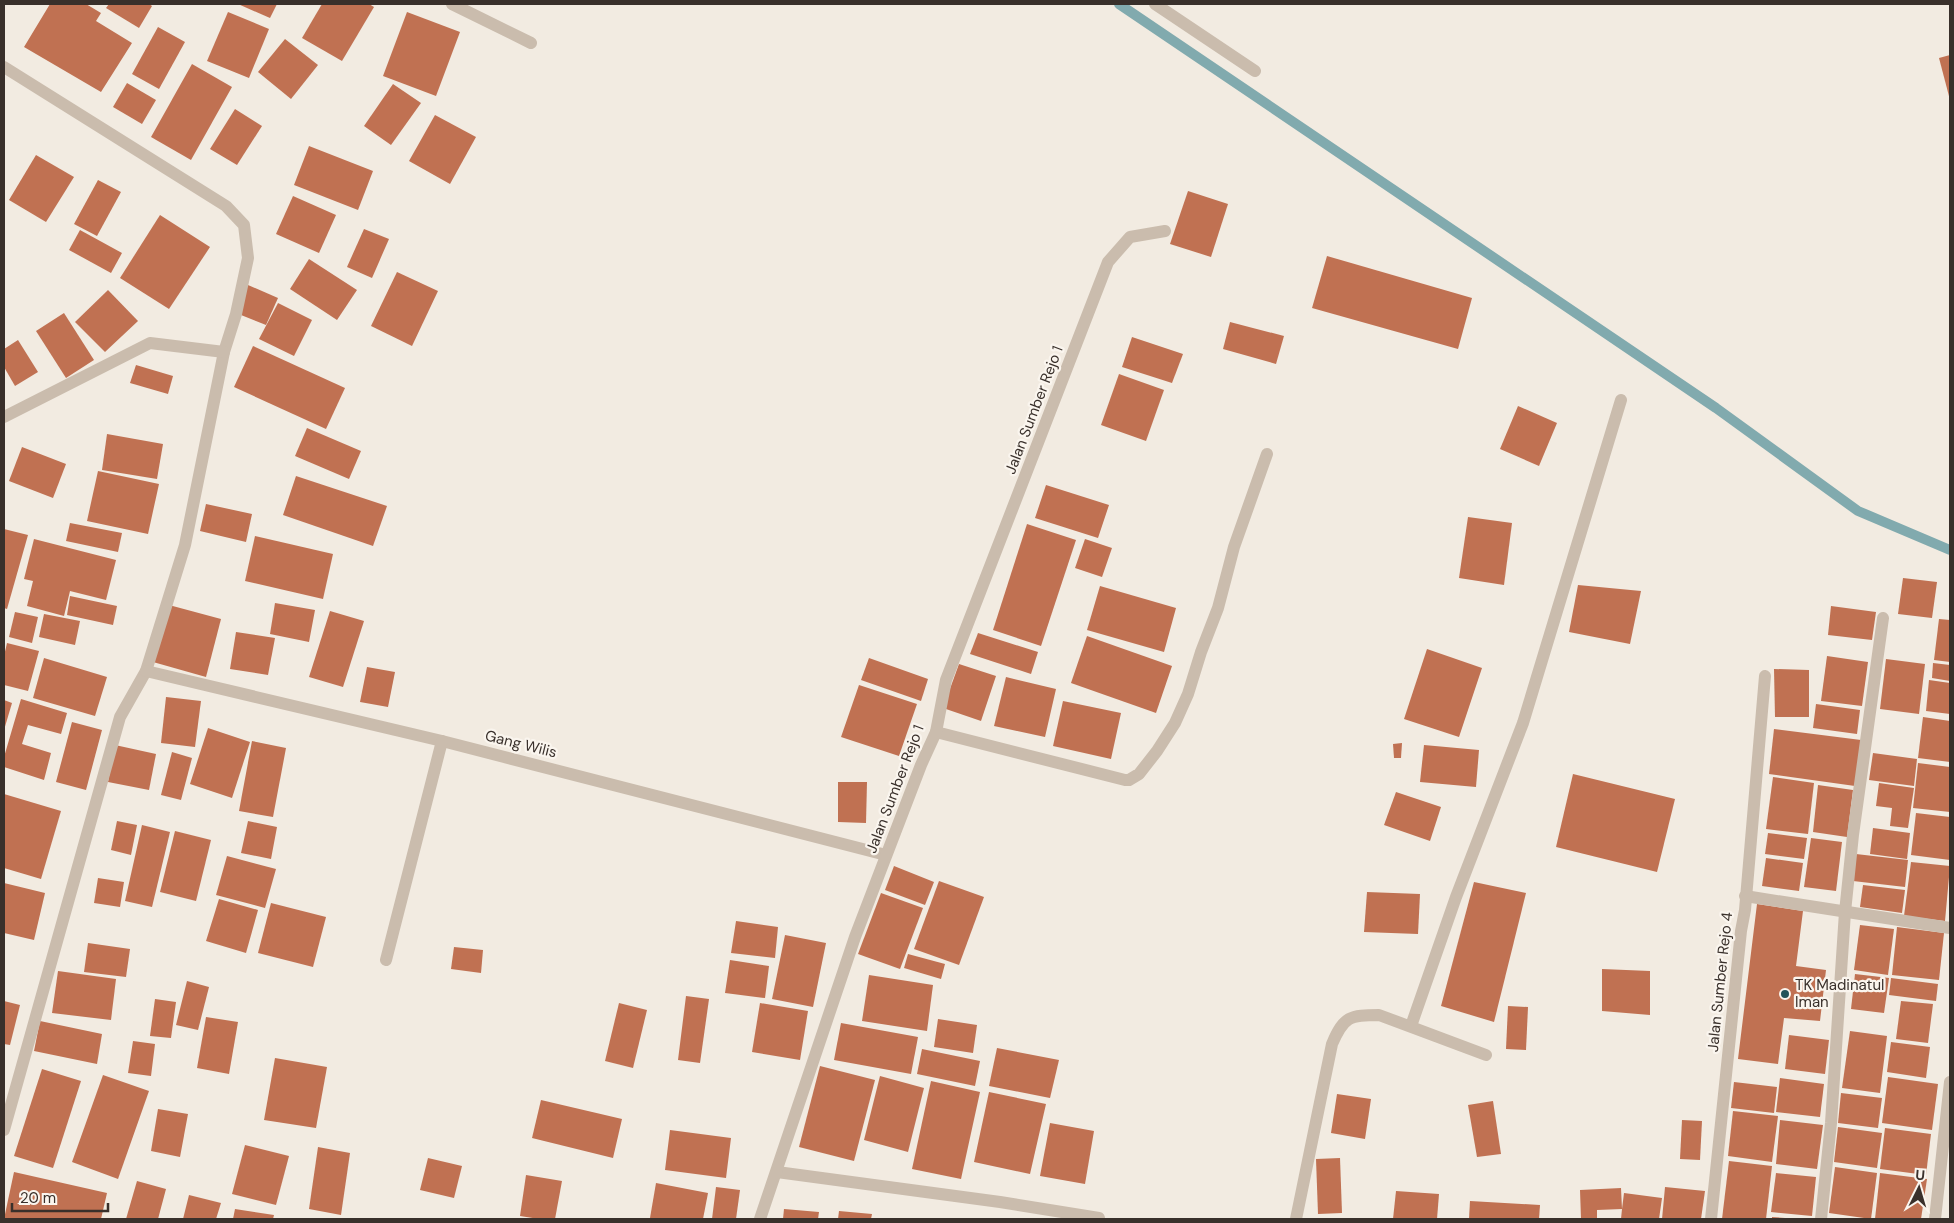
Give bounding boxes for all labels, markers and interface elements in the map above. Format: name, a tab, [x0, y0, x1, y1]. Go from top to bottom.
street label: Jalan Sumber Rejo 1	[1000, 343, 1068, 477]
street label: Jalan Sumber Rejo 1	[861, 722, 929, 856]
street label: Gang Wilis	[483, 725, 559, 763]
street label: Jalan Sumber Rejo 4	[1703, 911, 1737, 1053]
place label: TK Madinatul Iman	[1795, 975, 1884, 1012]
marker: TK Madinatul Iman	[1779, 988, 1791, 1000]
north arrow	[1894, 1163, 1944, 1213]
text: U	[1915, 1166, 1926, 1184]
scale bar	[12, 1180, 109, 1212]
text: 20 m	[20, 1188, 56, 1208]

